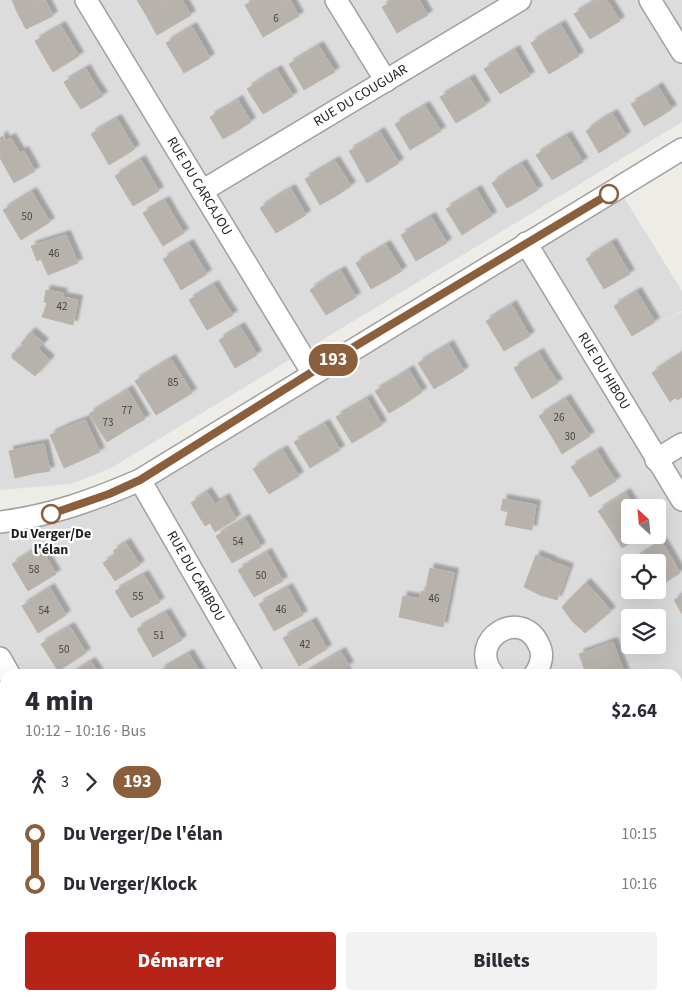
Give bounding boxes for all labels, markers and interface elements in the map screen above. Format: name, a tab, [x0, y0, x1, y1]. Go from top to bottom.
house number: 6	[273, 11, 279, 26]
street label: RUE DU COUGUAR	[310, 60, 411, 132]
street label: RUE DU CARCAJOU	[162, 133, 237, 239]
unlabelled marker	[599, 184, 619, 204]
house number: 50	[22, 209, 32, 224]
house number: 46	[49, 246, 60, 261]
house number: 42	[57, 299, 67, 314]
street label: RUE DU HIBOU	[573, 329, 635, 414]
line badge: 193	[304, 344, 362, 376]
text: 193	[319, 347, 347, 372]
house number: 85	[168, 375, 178, 390]
house number: 77	[122, 403, 132, 418]
house number: 26	[554, 410, 565, 425]
house number: 73	[103, 415, 113, 430]
house number: 30	[565, 429, 575, 444]
north arrow	[621, 499, 666, 544]
map controls	[621, 499, 666, 654]
marker: Du Verger/De l'élan	[41, 504, 61, 524]
place label: Du Verger/De l'élan	[11, 524, 91, 560]
street label: RUE DU CARIBOU	[161, 527, 230, 625]
house number: 54	[233, 534, 244, 549]
button: locate	[621, 554, 666, 599]
house number: 58	[29, 562, 40, 577]
house number: 50	[256, 568, 266, 583]
house number: 55	[133, 589, 143, 604]
house number: 46	[429, 591, 440, 606]
house number: 46	[276, 602, 287, 617]
house number: 54	[39, 603, 50, 618]
button: layers	[621, 609, 666, 654]
house number: 51	[154, 628, 164, 643]
house number: 42	[300, 637, 310, 652]
house number: 50	[59, 642, 69, 657]
text: 4 min	[25, 681, 94, 721]
text: $2.64	[611, 698, 657, 725]
text: 10:12 – 10:16 · Bus	[25, 720, 146, 742]
icon: walk	[25, 768, 53, 796]
icon: forward	[77, 768, 105, 796]
text: 193	[123, 769, 151, 794]
text: 3	[61, 771, 69, 793]
text: Du Verger/De l'élan	[63, 821, 223, 848]
text: 10:15	[621, 823, 657, 845]
text: Du Verger/Klock	[63, 871, 197, 898]
text: 10:16	[621, 873, 657, 895]
button: Démarrer	[25, 932, 336, 990]
button: Billets	[346, 932, 657, 990]

